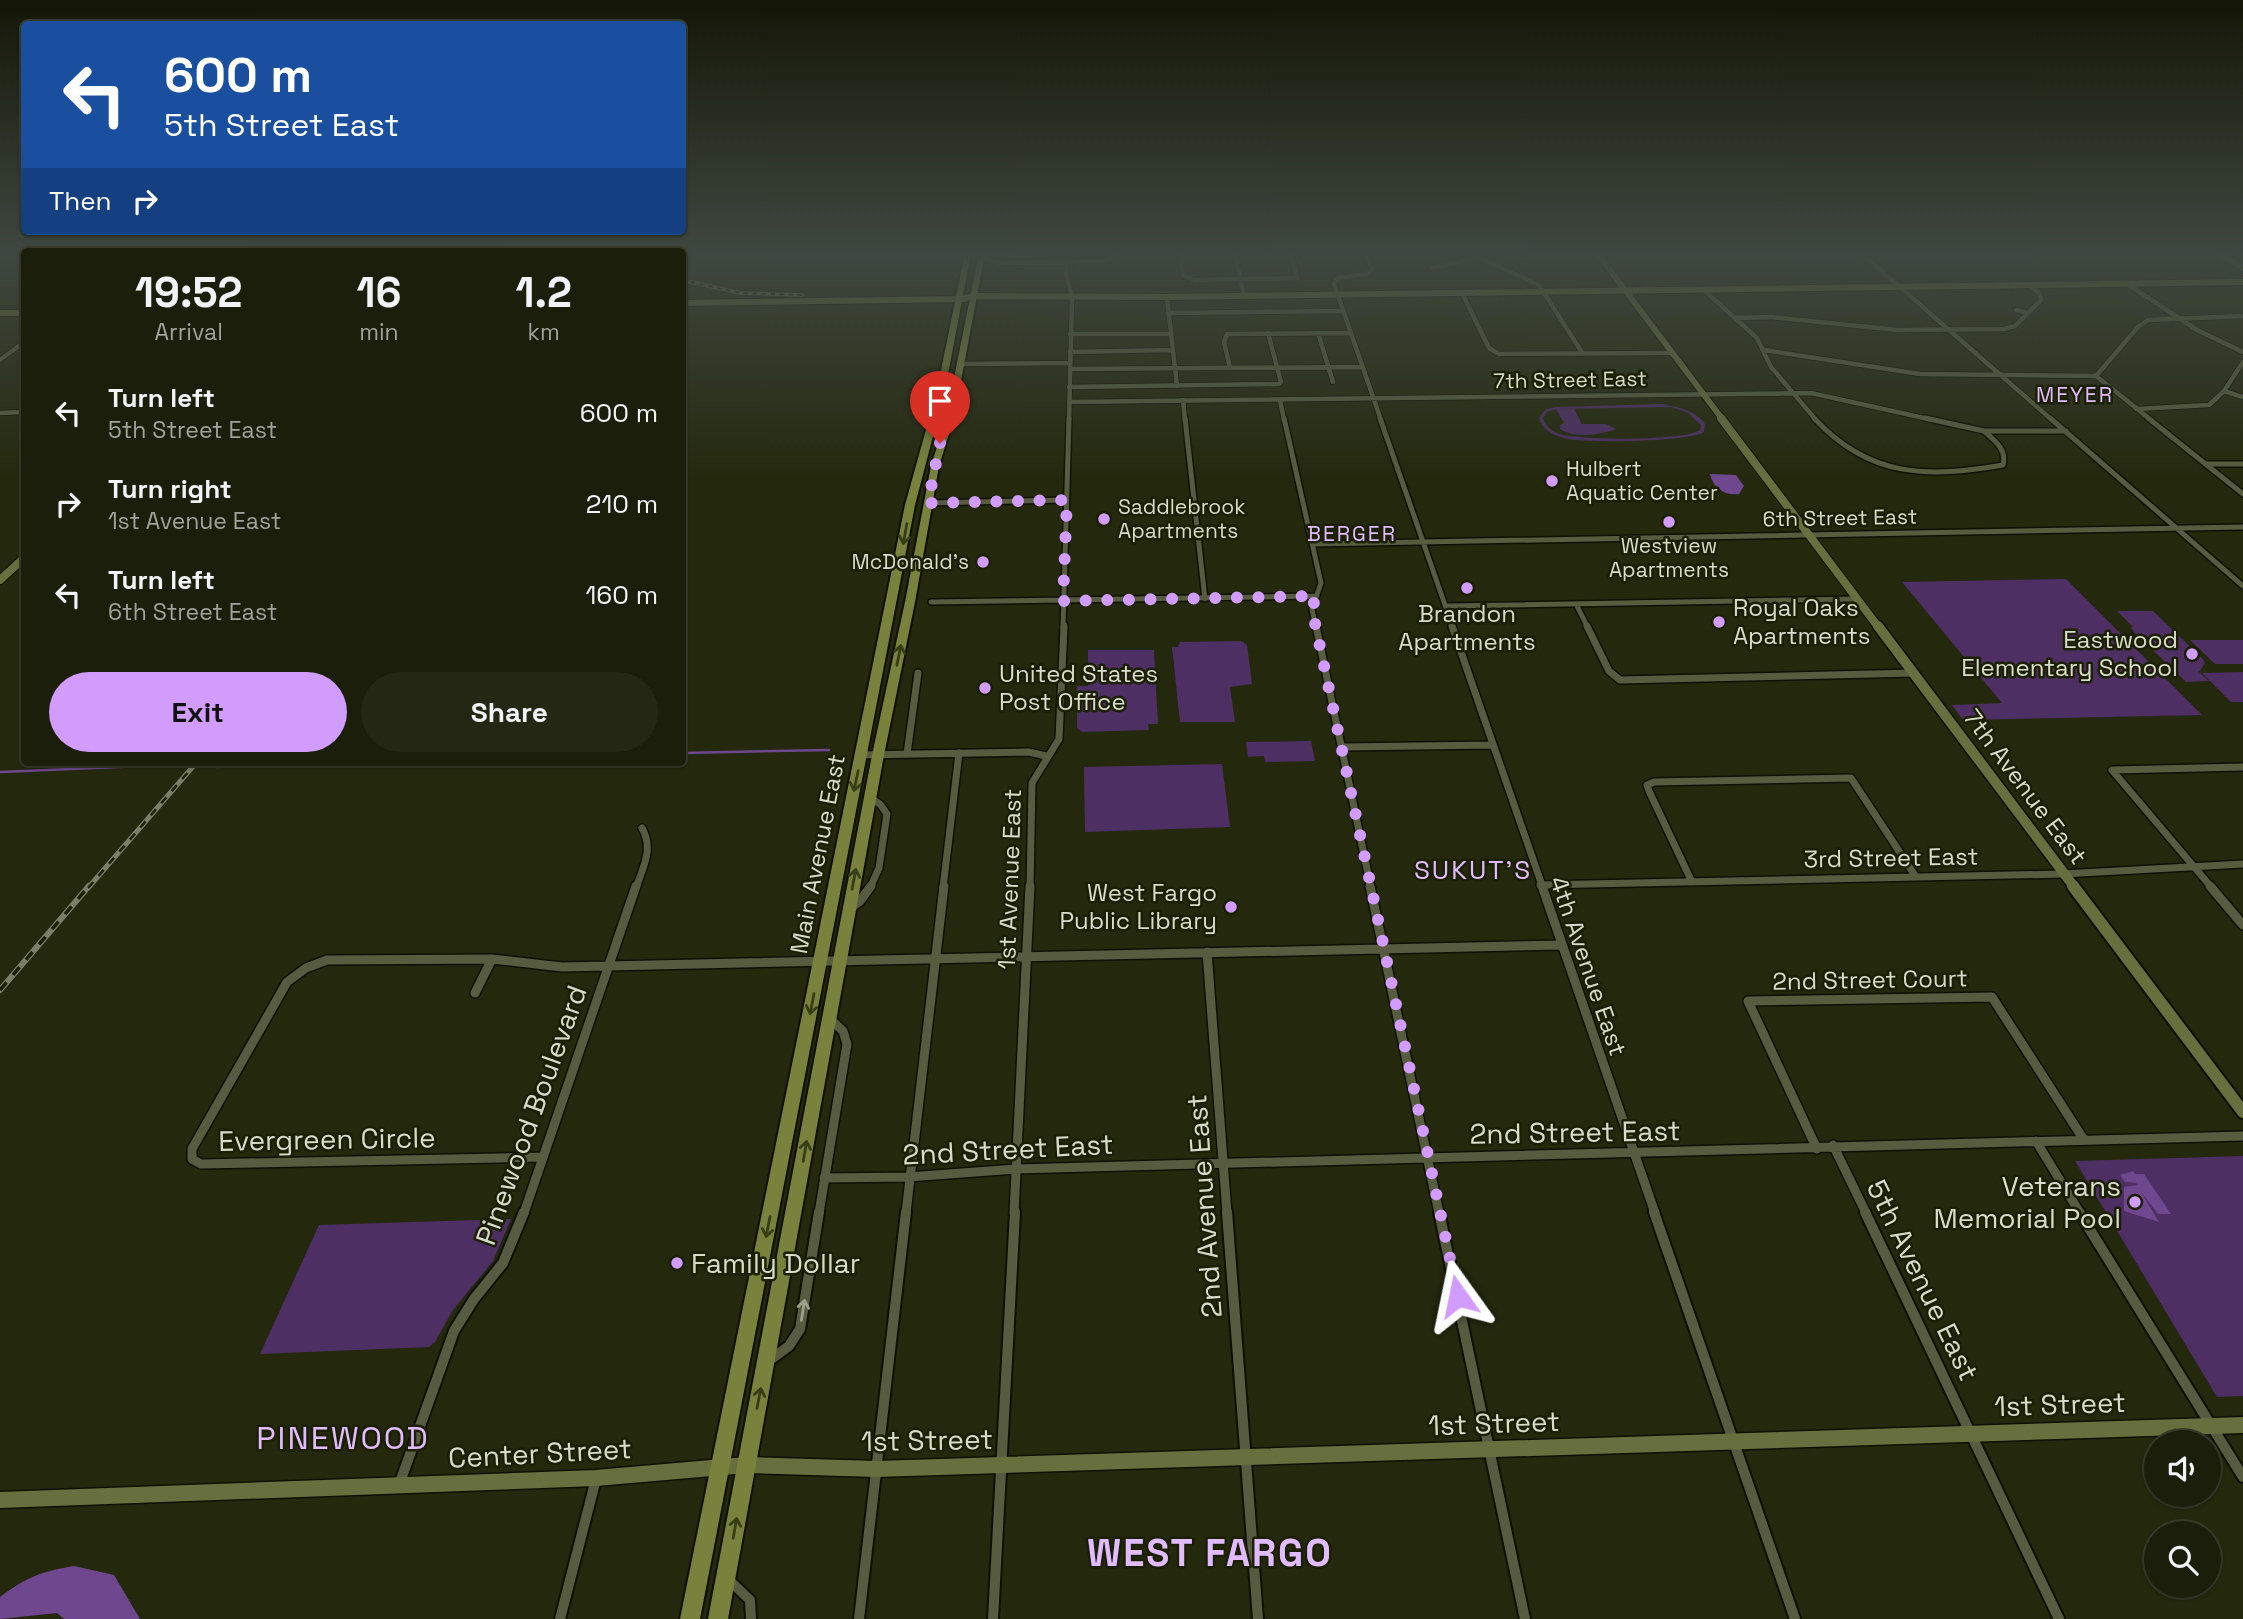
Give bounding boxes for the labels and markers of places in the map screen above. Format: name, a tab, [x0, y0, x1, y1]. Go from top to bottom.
pin	[910, 371, 970, 443]
place label: Hulbert Aquatic Center	[1566, 455, 1718, 506]
marker: Hulbert Aquatic Center	[1544, 473, 1560, 489]
place label: Saddlebrook Apartments	[1118, 493, 1246, 544]
marker: Saddlebrook Apartments	[1096, 511, 1112, 527]
marker: Westview Apartments	[1661, 514, 1677, 530]
place label: Westview Apartments	[1609, 532, 1729, 583]
place label: McDonald's	[851, 548, 969, 575]
marker: McDonald's	[975, 554, 991, 570]
marker: Brandon Apartments	[1459, 580, 1475, 596]
place label: Royal Oaks Apartments	[1733, 592, 1870, 651]
place label: Brandon Apartments	[1398, 598, 1536, 657]
marker: Royal Oaks Apartments	[1711, 614, 1727, 630]
place label: Eastwood Elementary School	[1961, 624, 2178, 683]
marker: Eastwood Elementary School	[2184, 646, 2200, 662]
place label: United States Post Office	[999, 658, 1158, 717]
marker: United States Post Office	[977, 680, 993, 696]
place label: West Fargo Public Library	[1060, 877, 1217, 936]
marker: West Fargo Public Library	[1223, 899, 1239, 915]
place label: Veterans Memorial Pool	[1933, 1168, 2121, 1236]
marker: Veterans Memorial Pool	[2127, 1194, 2143, 1210]
place label: Family Dollar	[691, 1245, 860, 1281]
marker: Family Dollar	[669, 1255, 685, 1271]

